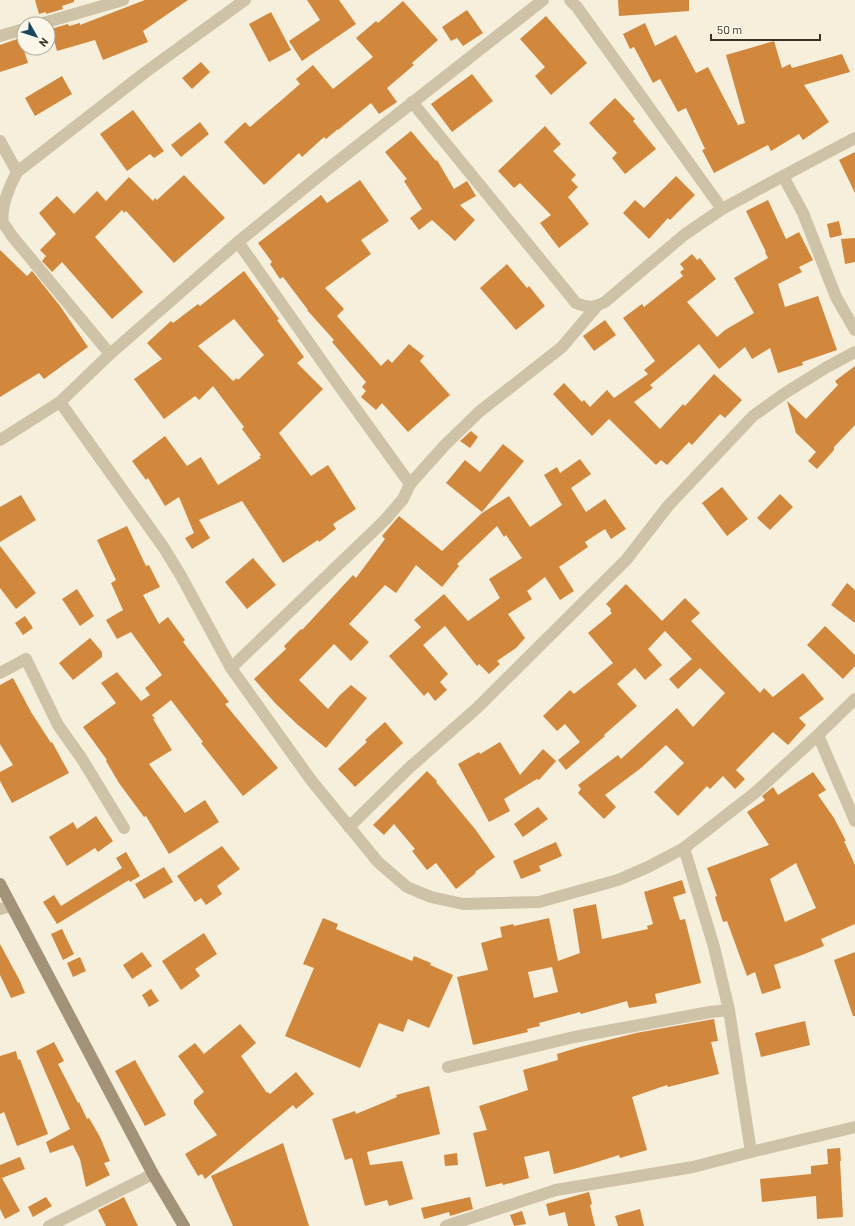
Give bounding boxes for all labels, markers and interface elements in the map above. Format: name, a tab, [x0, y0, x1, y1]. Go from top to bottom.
north arrow	[16, 16, 56, 56]
scale bar	[711, 16, 820, 42]
text: 50 m	[717, 22, 742, 36]
text: N	[37, 36, 52, 50]

